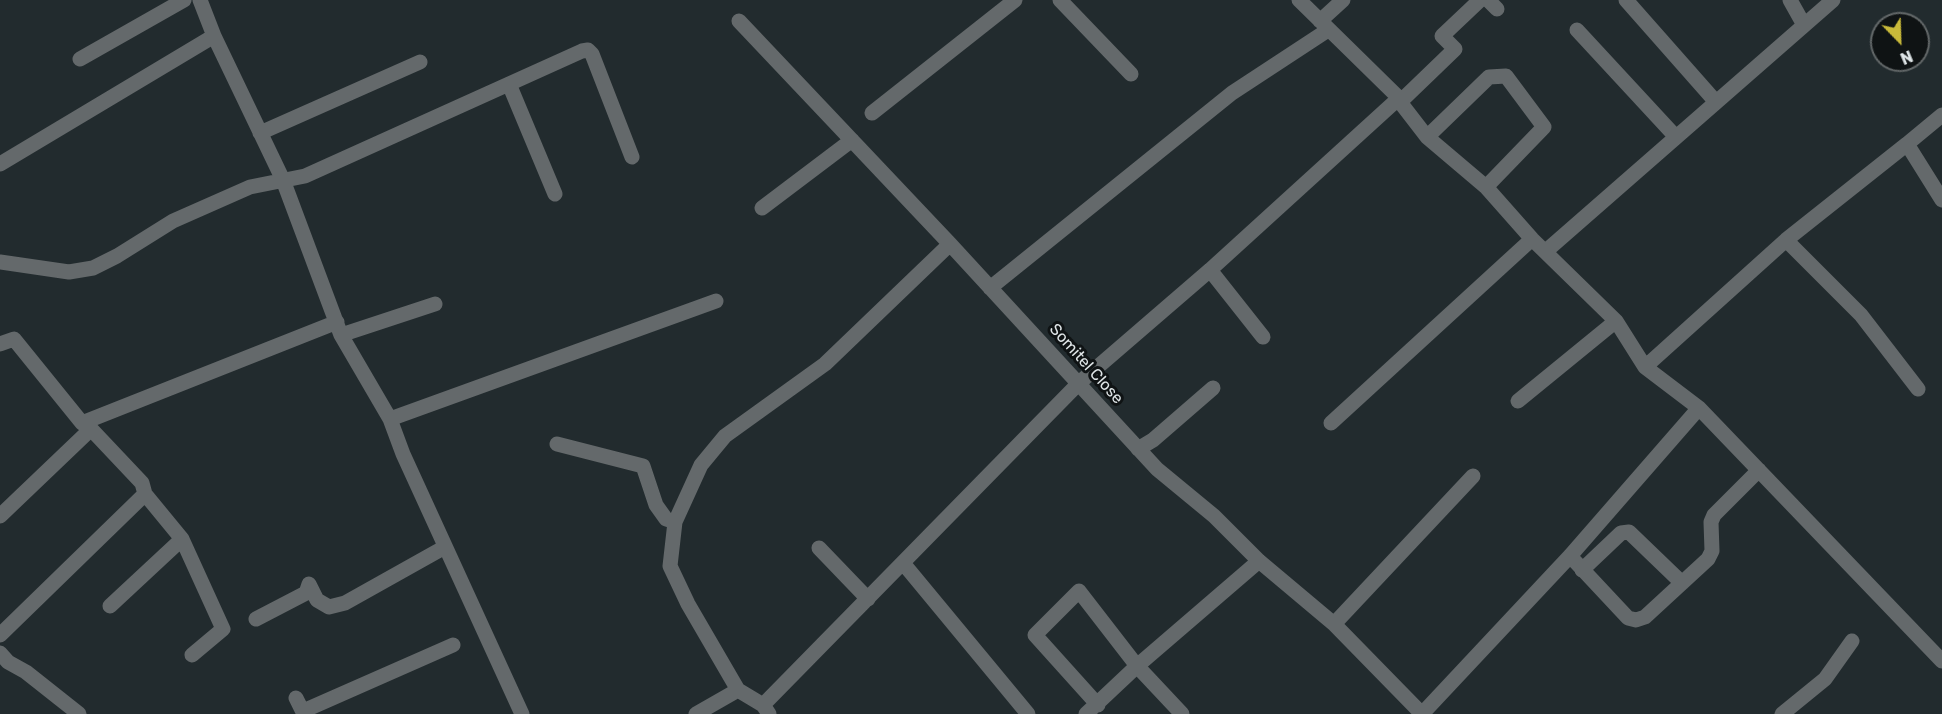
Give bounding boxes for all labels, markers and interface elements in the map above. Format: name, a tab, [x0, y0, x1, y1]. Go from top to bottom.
north arrow	[1870, 12, 1930, 72]
text: N	[1897, 46, 1915, 68]
street label: Somitel Close	[1045, 320, 1127, 408]

